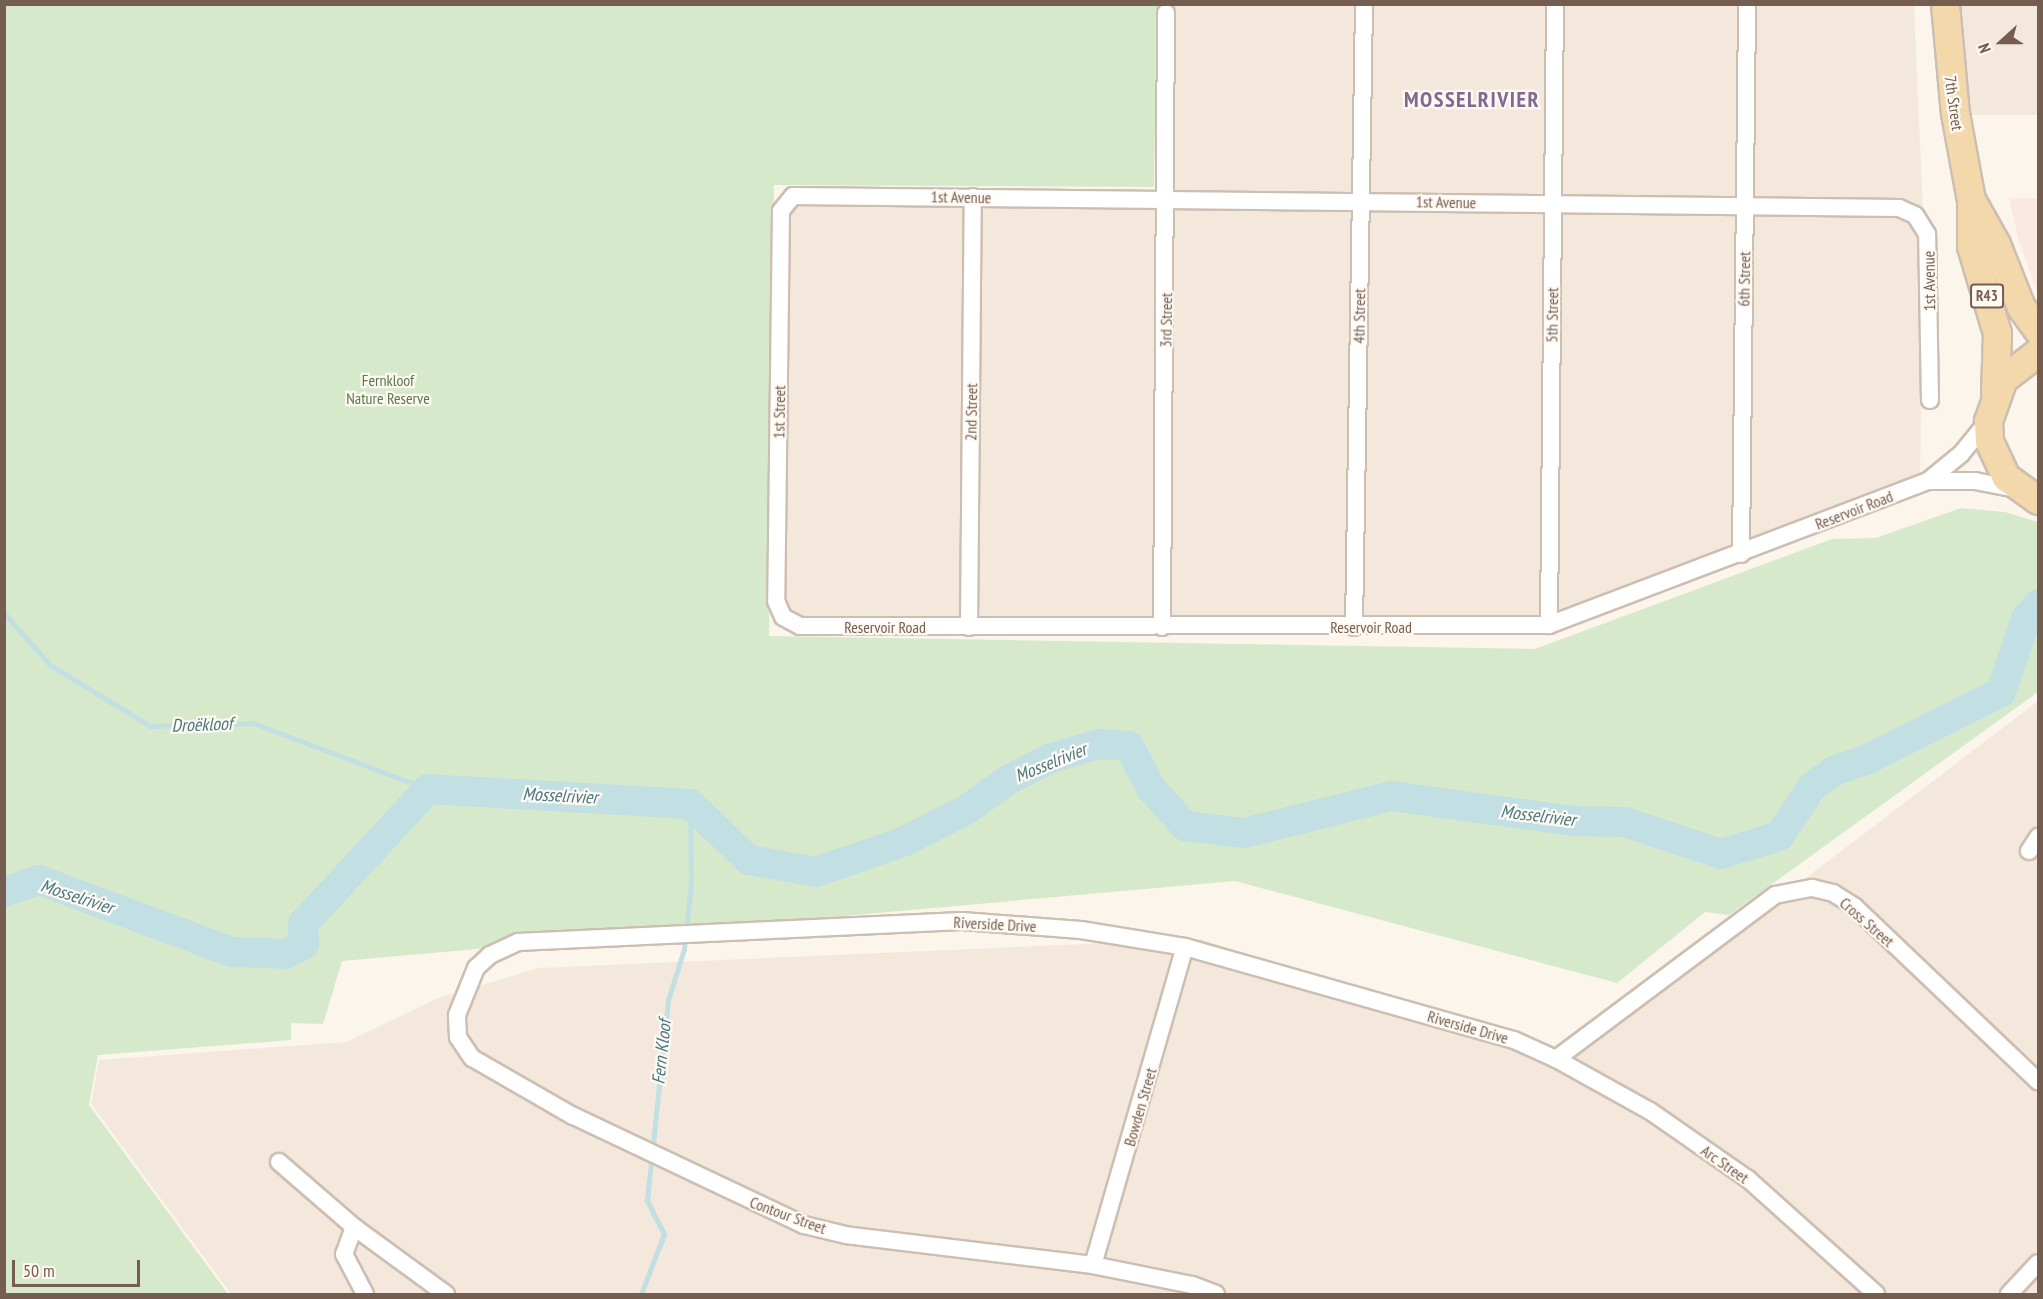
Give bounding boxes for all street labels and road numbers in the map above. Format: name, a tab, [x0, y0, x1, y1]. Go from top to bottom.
street label: 7th Street	[1941, 74, 1967, 132]
street label: 1st Avenue	[930, 187, 992, 207]
street label: 1st Avenue	[1415, 192, 1477, 212]
street label: 1st Avenue	[1919, 250, 1939, 312]
street label: 6th Street	[1734, 251, 1754, 307]
road number: R43	[1969, 284, 2005, 308]
street label: 5th Street	[1542, 287, 1562, 343]
street label: 4th Street	[1349, 288, 1369, 344]
street label: 3rd Street	[1156, 292, 1176, 348]
street label: 2nd Street	[961, 383, 981, 441]
street label: 1st Street	[769, 385, 789, 439]
street label: Reservoir Road	[1812, 486, 1896, 534]
street label: Reservoir Road	[844, 617, 926, 637]
street label: Reservoir Road	[1330, 617, 1412, 637]
street label: Cross Street	[1836, 893, 1898, 951]
street label: Riverside Drive	[953, 912, 1037, 936]
street label: Riverside Drive	[1425, 1006, 1511, 1048]
street label: Bowden Street	[1120, 1066, 1160, 1148]
street label: Arc Street	[1697, 1141, 1753, 1187]
street label: Contour Street	[747, 1192, 829, 1238]

